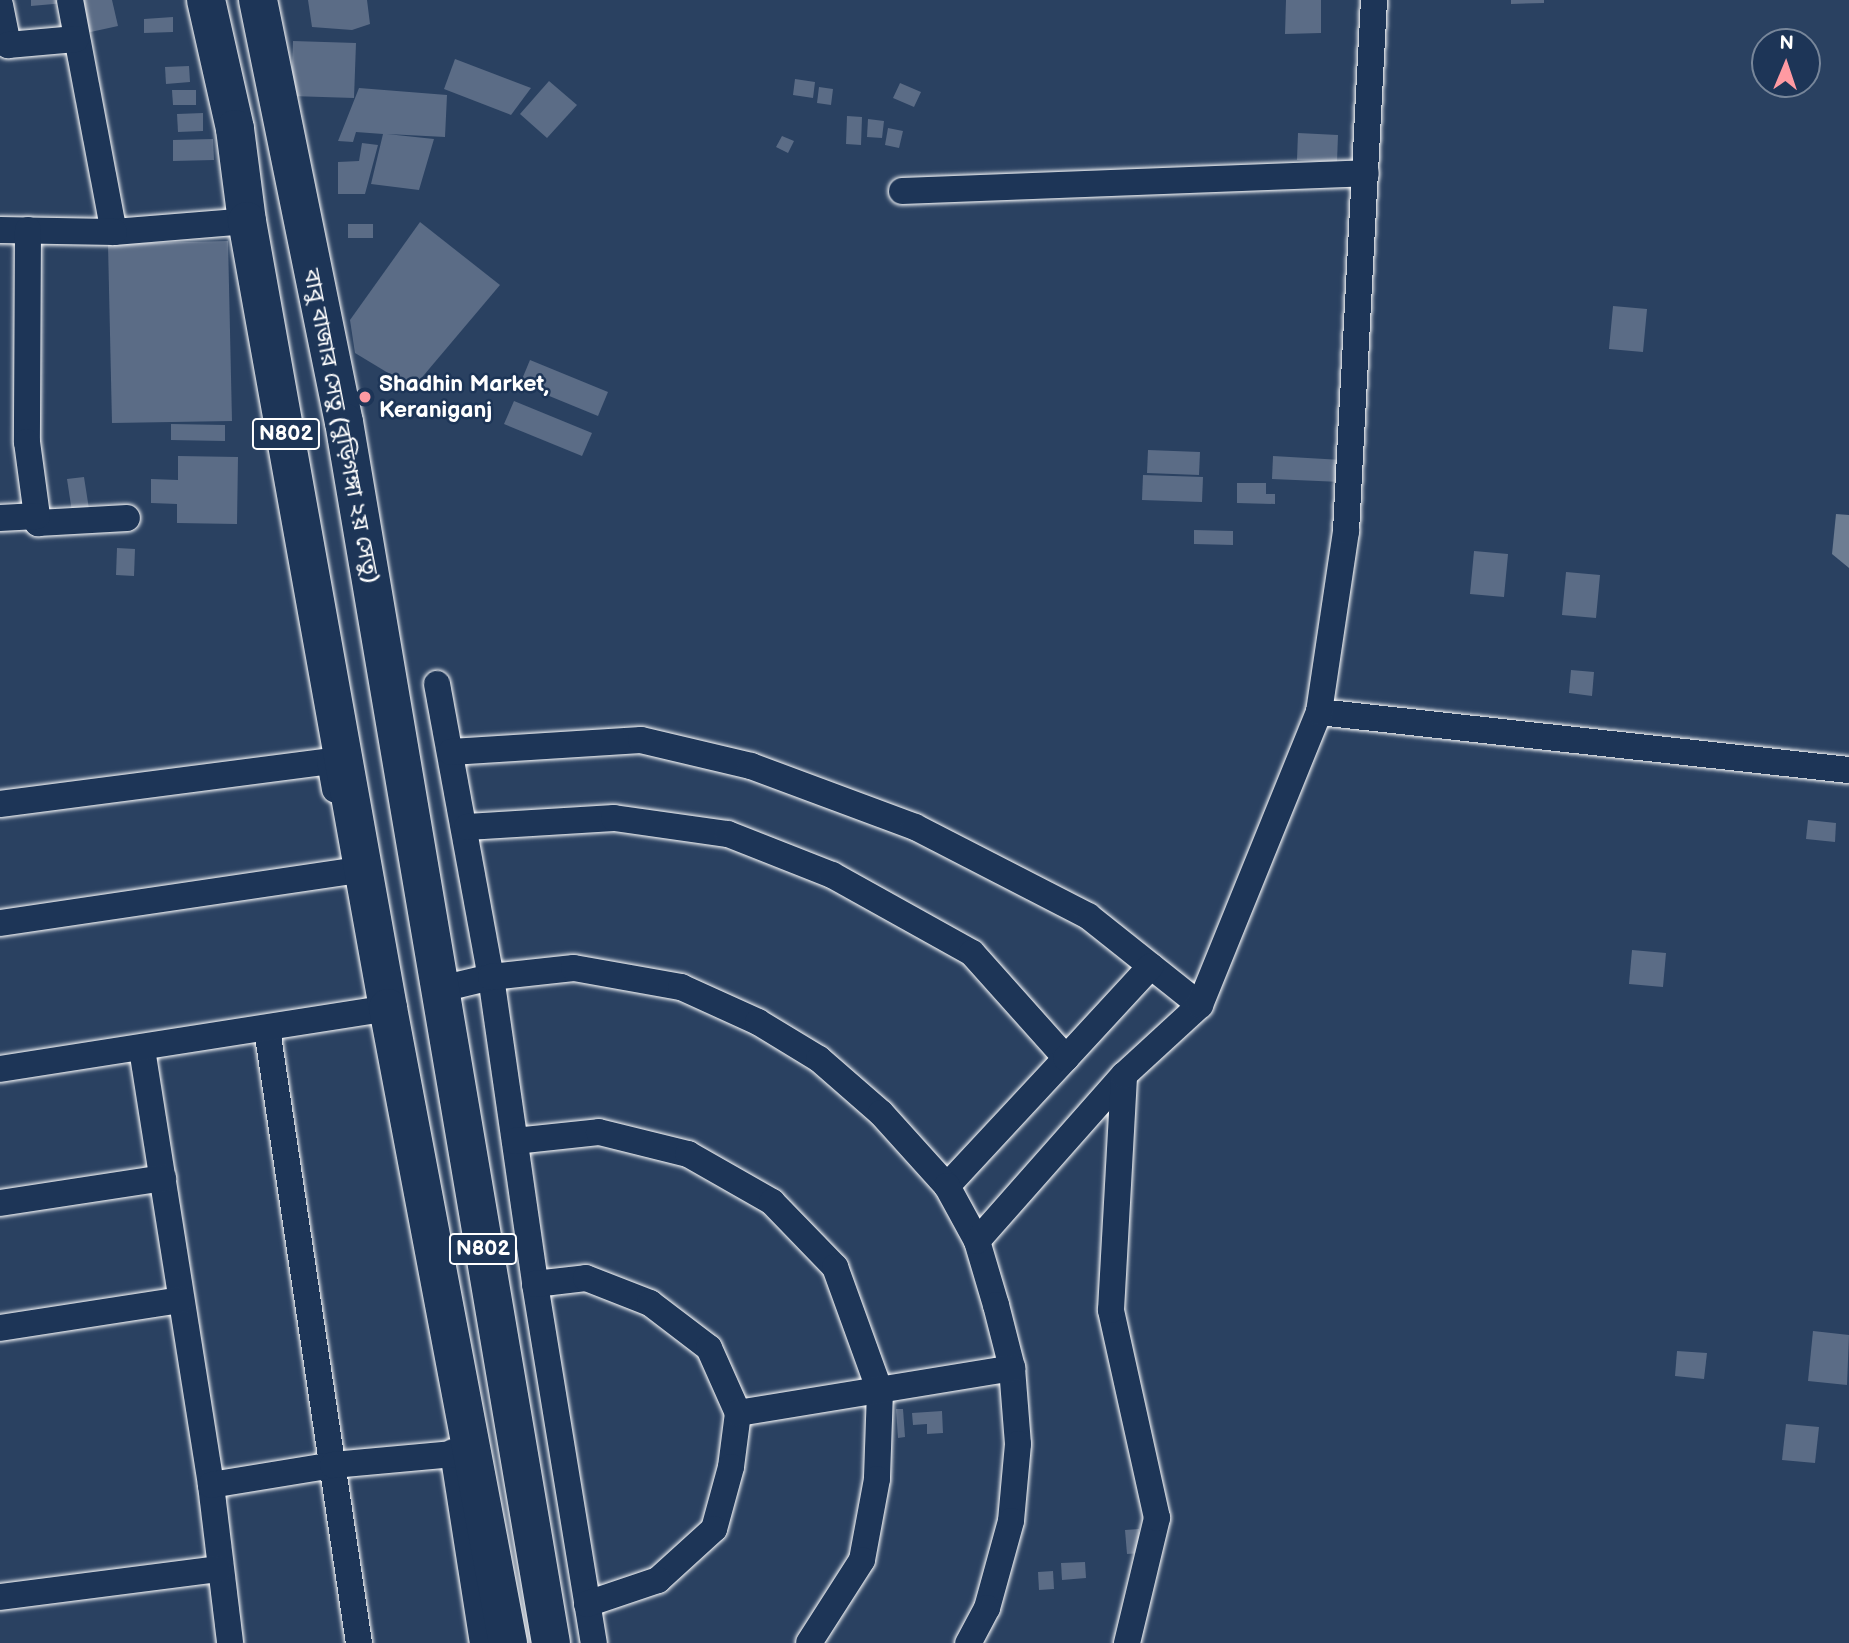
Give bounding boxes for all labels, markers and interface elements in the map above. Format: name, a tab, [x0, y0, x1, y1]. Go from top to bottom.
north arrow	[1751, 28, 1821, 98]
text: N	[1779, 32, 1794, 55]
street label: বাবু বাজার সেতু (বুড়িগঙ্গা ২য় সেতু)	[297, 266, 385, 586]
place label: Shadhin Market, Keraniganj	[379, 370, 549, 424]
marker: Shadhin Market, Keraniganj	[357, 389, 373, 405]
road number: N802	[251, 416, 321, 452]
road number: N802	[448, 1232, 518, 1266]

